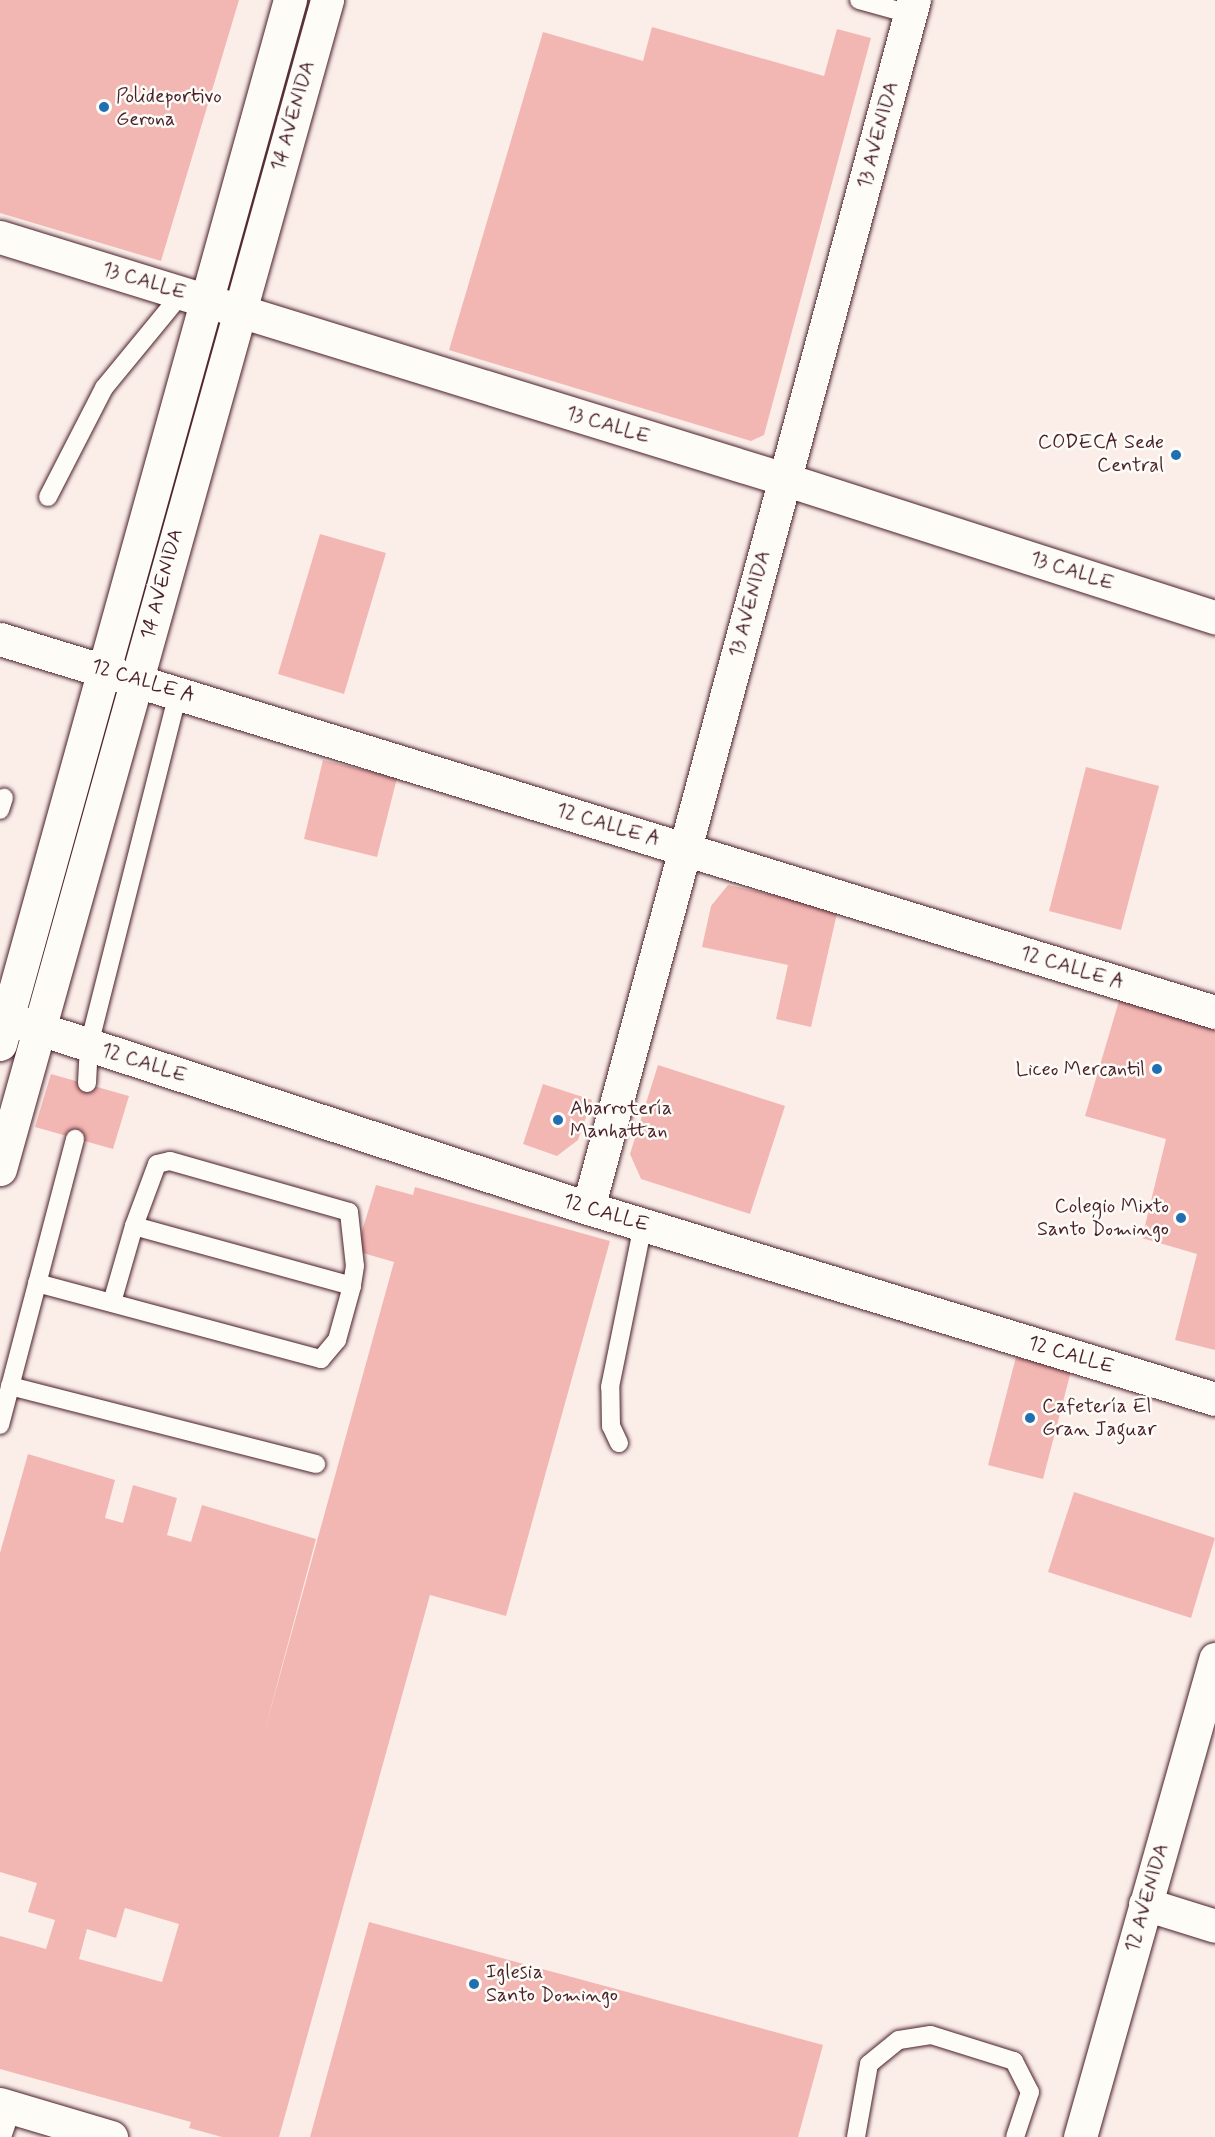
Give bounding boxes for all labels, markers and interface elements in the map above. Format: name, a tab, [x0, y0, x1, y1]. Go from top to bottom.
street label: 14 AVENIDA	[266, 58, 320, 174]
street label: 13 AVENIDA	[852, 79, 904, 191]
place label: Polideportivo Gerona	[116, 84, 222, 131]
marker: Polideportivo Gerona	[97, 100, 111, 114]
street label: 13 CALLE	[99, 257, 189, 305]
street label: 13 CALLE	[563, 401, 653, 449]
place label: CODECA Sede Central	[1038, 431, 1164, 478]
marker: CODECA Sede Central	[1169, 448, 1183, 462]
street label: 14 AVENIDA	[136, 526, 188, 642]
street label: 13 CALLE	[1027, 546, 1117, 596]
street label: 13 AVENIDA	[724, 548, 776, 660]
street label: 12 CALLE A	[88, 654, 198, 708]
street label: 12 CALLE A	[553, 798, 663, 852]
street label: 12 CALLE A	[1017, 941, 1127, 995]
street label: 12 CALLE	[98, 1038, 190, 1088]
place label: Liceo Mercantil	[1016, 1057, 1145, 1081]
marker: Liceo Mercantil	[1150, 1062, 1164, 1076]
place label: Abarrotería Manhattan	[570, 1096, 672, 1143]
marker: Abarrotería Manhattan	[551, 1113, 565, 1127]
street label: 12 CALLE	[560, 1189, 652, 1237]
place label: Colegio Mixto Santo Domingo	[1036, 1194, 1169, 1241]
marker: Colegio Mixto Santo Domingo	[1174, 1211, 1188, 1225]
street label: 12 CALLE	[1025, 1331, 1117, 1379]
place label: Cafetería El Gran Jaguar	[1042, 1394, 1154, 1441]
marker: Cafetería El Gran Jaguar	[1023, 1411, 1037, 1425]
street label: 12 AVENIDA	[1120, 1841, 1174, 1955]
place label: Iglesia Santo Domingo	[486, 1960, 619, 2007]
marker: Iglesia Santo Domingo	[467, 1977, 481, 1991]

